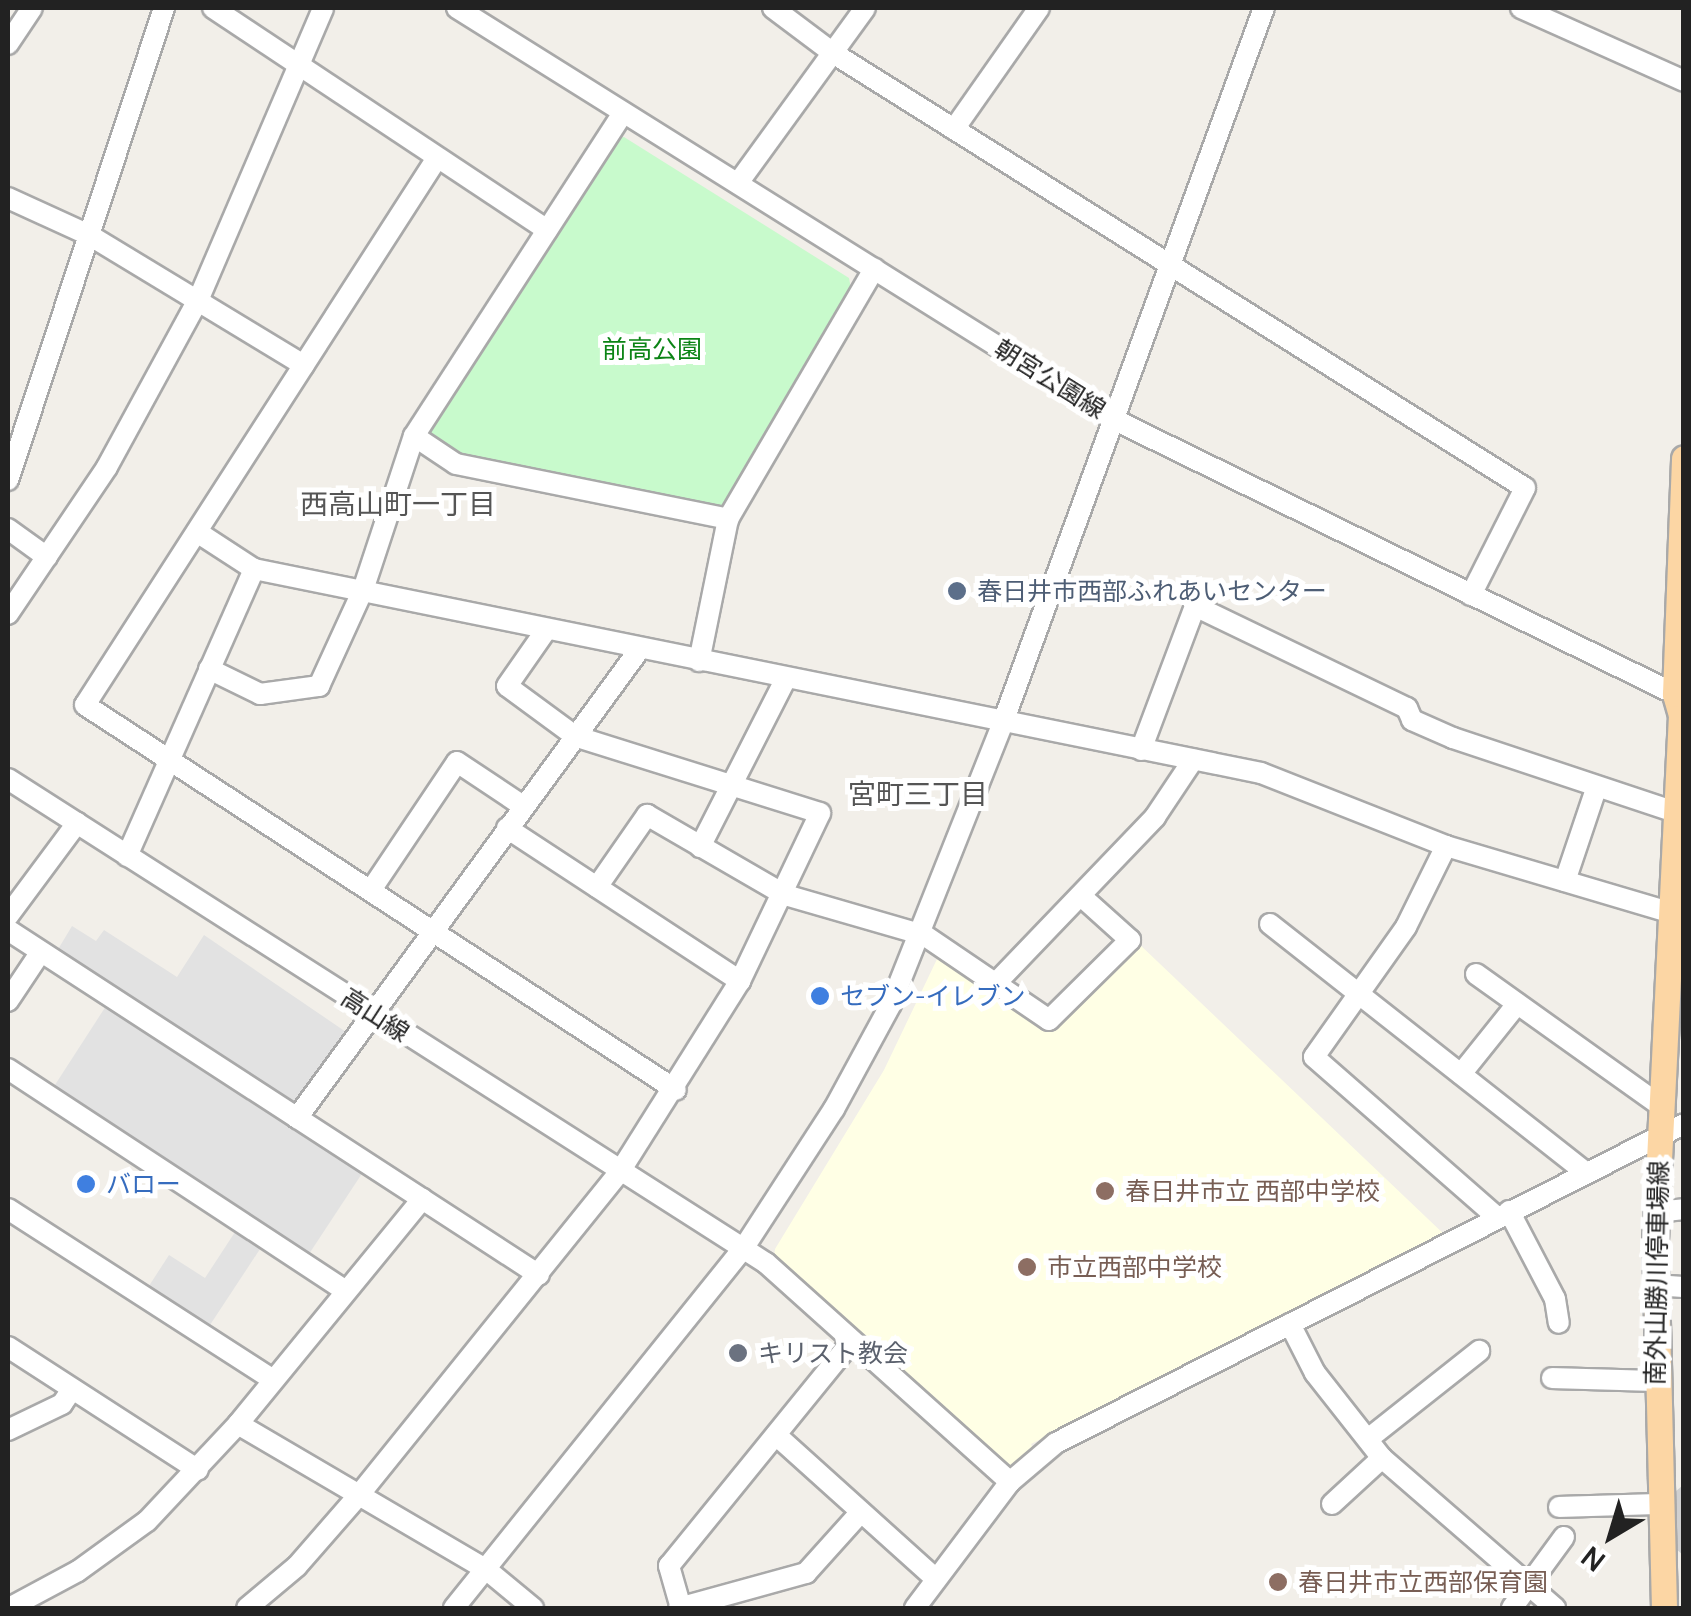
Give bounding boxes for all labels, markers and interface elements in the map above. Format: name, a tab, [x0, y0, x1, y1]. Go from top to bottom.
street label: 朝宮公園線	[989, 333, 1111, 425]
park label: 前高公園	[602, 334, 702, 364]
district label: 西高山町一丁目	[300, 486, 496, 520]
place label: 春日井市西部ふれあいセンター	[977, 576, 1327, 606]
marker: 春日井市西部ふれあいセンター	[946, 580, 968, 602]
district label: 宮町三丁目	[848, 776, 988, 810]
place label: セブン-イレブン	[840, 981, 1025, 1011]
street label: 高山線	[335, 982, 415, 1048]
marker: セブン-イレブン	[809, 985, 831, 1007]
street label: 南外山勝川停車場線	[1640, 1160, 1674, 1386]
place label: バロー	[106, 1169, 181, 1199]
marker: バロー	[75, 1173, 97, 1195]
place label: 春日井市立 西部中学校	[1125, 1176, 1380, 1206]
marker: 春日井市立 西部中学校	[1094, 1180, 1116, 1202]
place label: 市立西部中学校	[1047, 1252, 1222, 1282]
marker: 市立西部中学校	[1016, 1256, 1038, 1278]
place label: キリスト教会	[758, 1338, 908, 1368]
marker: キリスト教会	[727, 1342, 749, 1364]
north arrow	[1561, 1486, 1661, 1586]
text: N	[1573, 1538, 1612, 1581]
place label: 春日井市立西部保育園	[1298, 1567, 1548, 1597]
marker: 春日井市立西部保育園	[1267, 1571, 1289, 1593]

